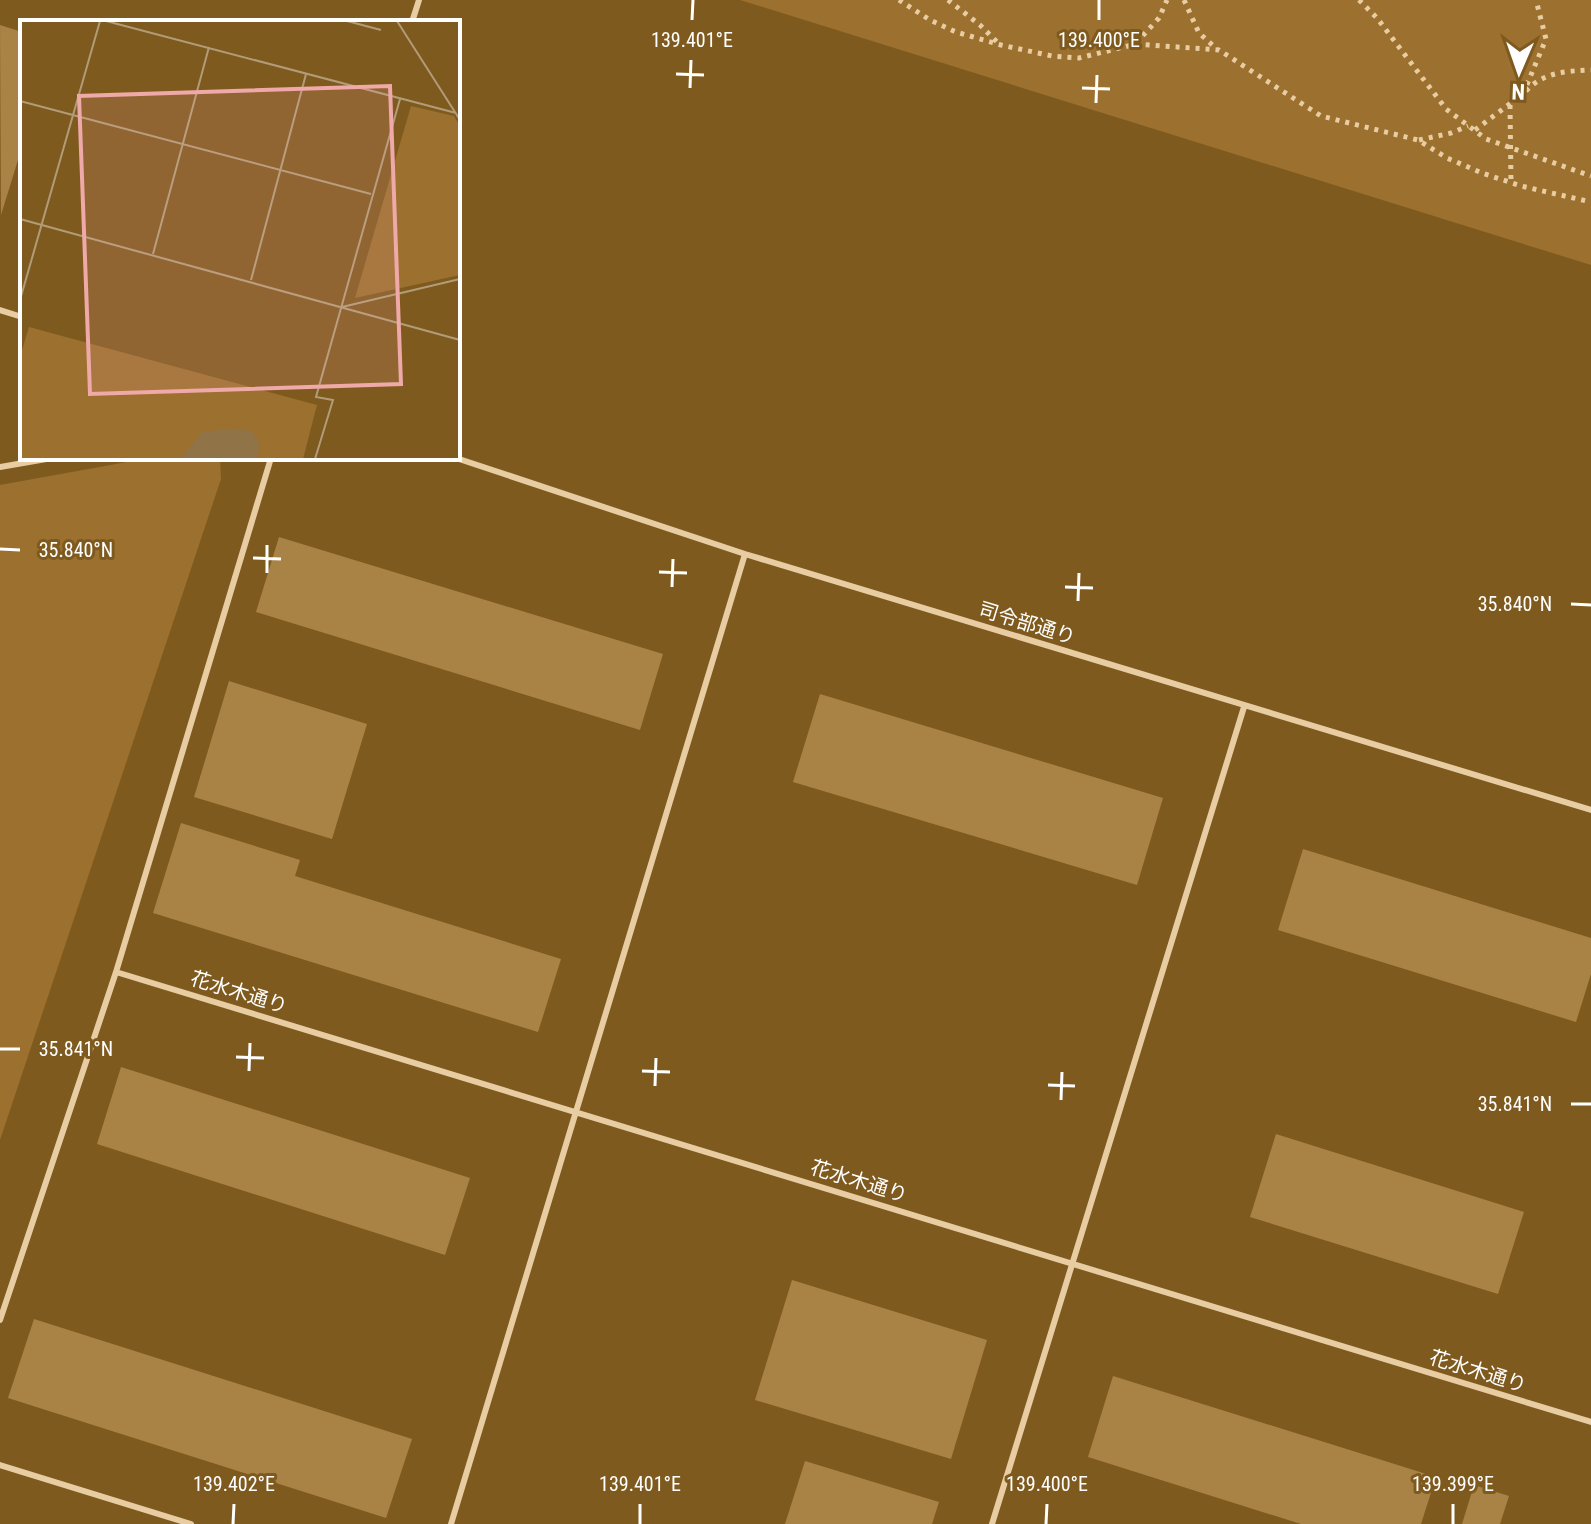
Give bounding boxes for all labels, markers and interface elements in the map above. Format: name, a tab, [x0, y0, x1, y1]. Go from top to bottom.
inset map	[20, 20, 460, 460]
text: 139.401°E	[651, 28, 733, 52]
text: 139.400°E	[1058, 28, 1140, 52]
north arrow	[1479, 32, 1559, 112]
text: N	[1511, 79, 1525, 104]
text: 35.840°N	[39, 538, 113, 562]
text: 35.840°N	[1478, 592, 1552, 616]
street label: 司令部通り	[976, 597, 1078, 649]
street label: 花水木通り	[188, 966, 290, 1018]
text: 35.841°N	[39, 1037, 113, 1061]
text: 35.841°N	[1478, 1092, 1552, 1116]
street label: 花水木通り	[808, 1155, 910, 1207]
street label: 花水木通り	[1427, 1345, 1529, 1397]
text: 139.402°E	[193, 1472, 275, 1496]
text: 139.401°E	[599, 1472, 681, 1496]
text: 139.400°E	[1006, 1472, 1088, 1496]
text: 139.399°E	[1412, 1472, 1494, 1496]

